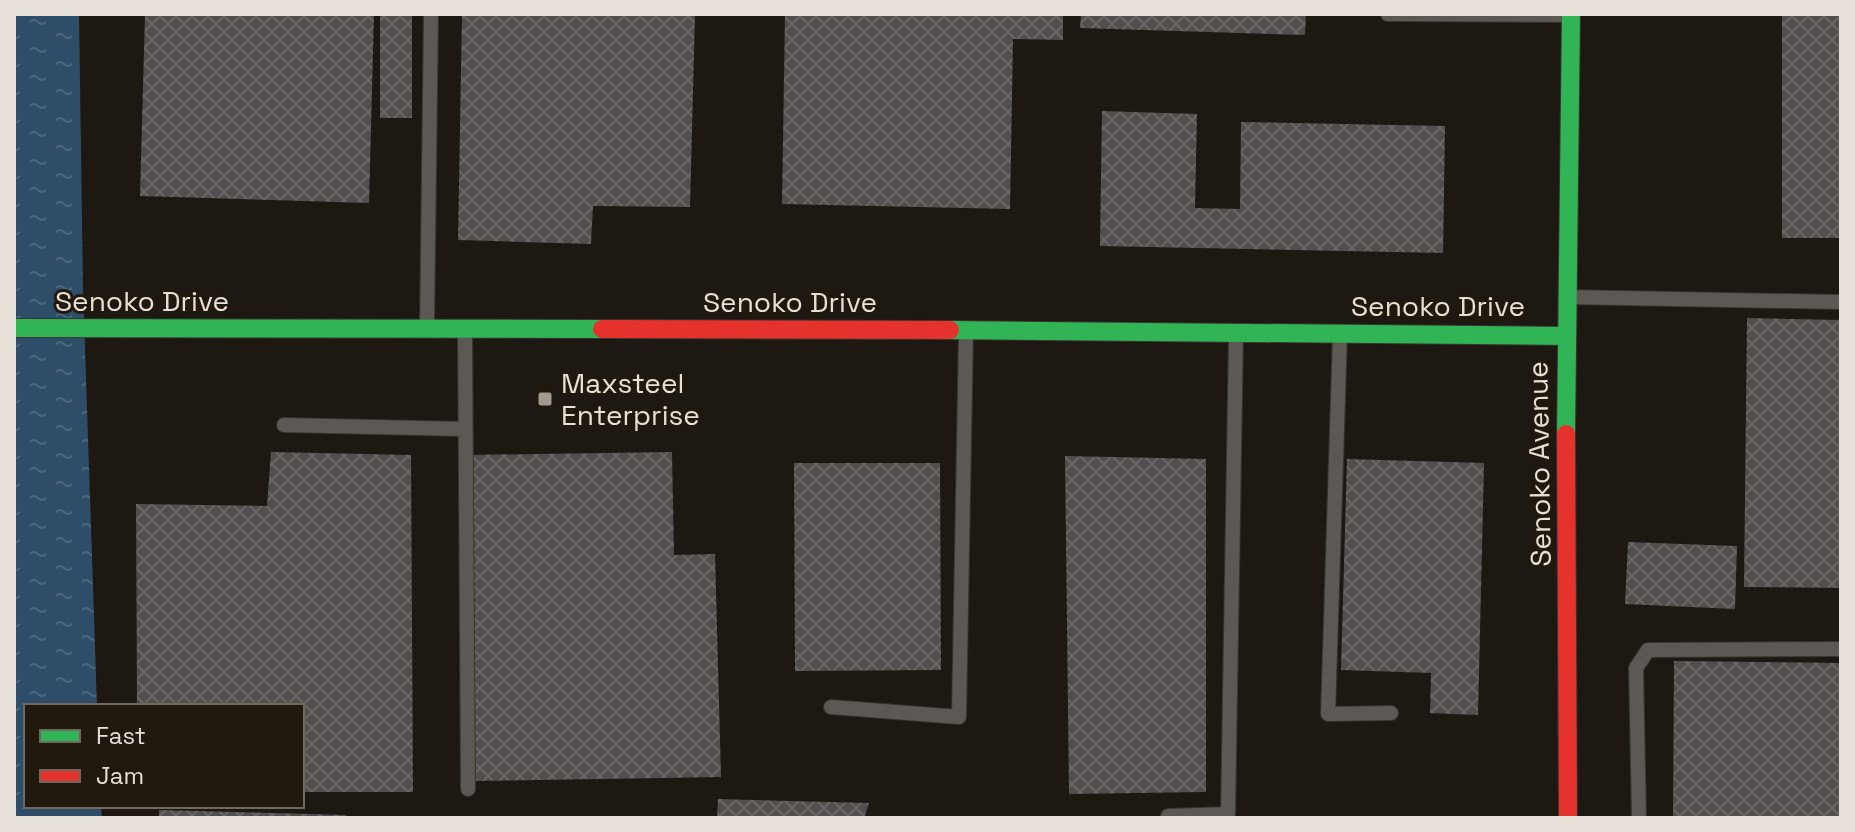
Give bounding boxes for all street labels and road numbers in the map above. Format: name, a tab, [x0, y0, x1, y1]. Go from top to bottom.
street label: Senoko Drive	[55, 283, 229, 319]
street label: Senoko Drive	[703, 284, 877, 320]
street label: Senoko Drive	[1351, 288, 1525, 324]
street label: Senoko Avenue	[1519, 361, 1559, 567]

